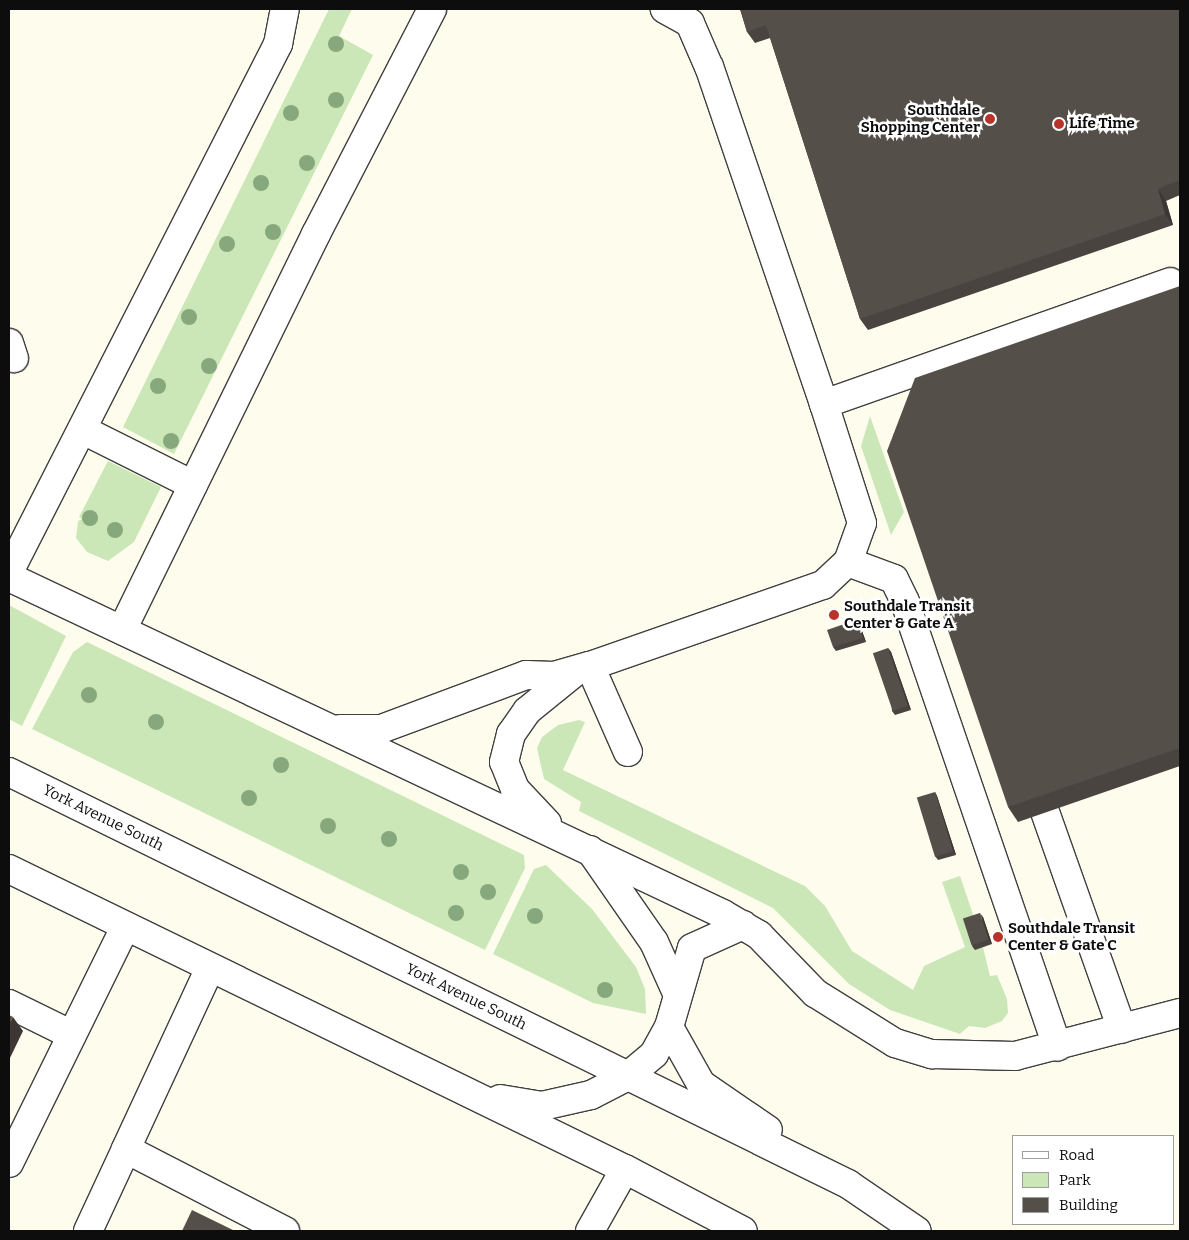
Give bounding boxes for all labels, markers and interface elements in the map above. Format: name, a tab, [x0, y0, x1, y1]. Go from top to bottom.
place label: Southdale Shopping Center	[861, 101, 980, 136]
marker: Southdale Shopping Center	[984, 113, 996, 125]
place label: Life Time	[1069, 115, 1135, 133]
marker: Life Time	[1053, 118, 1065, 130]
place label: Southdale Transit Center & Gate A	[844, 597, 971, 632]
marker: Southdale Transit Center & Gate A	[828, 609, 840, 621]
street label: York Avenue South	[40, 781, 166, 855]
place label: Southdale Transit Center & Gate C	[1008, 919, 1135, 954]
marker: Southdale Transit Center & Gate C	[992, 931, 1004, 943]
street label: York Avenue South	[403, 960, 529, 1034]
legend	[1012, 1135, 1174, 1225]
text: Road	[1059, 1146, 1094, 1164]
text: Park	[1059, 1171, 1091, 1189]
text: Building	[1059, 1196, 1118, 1214]

